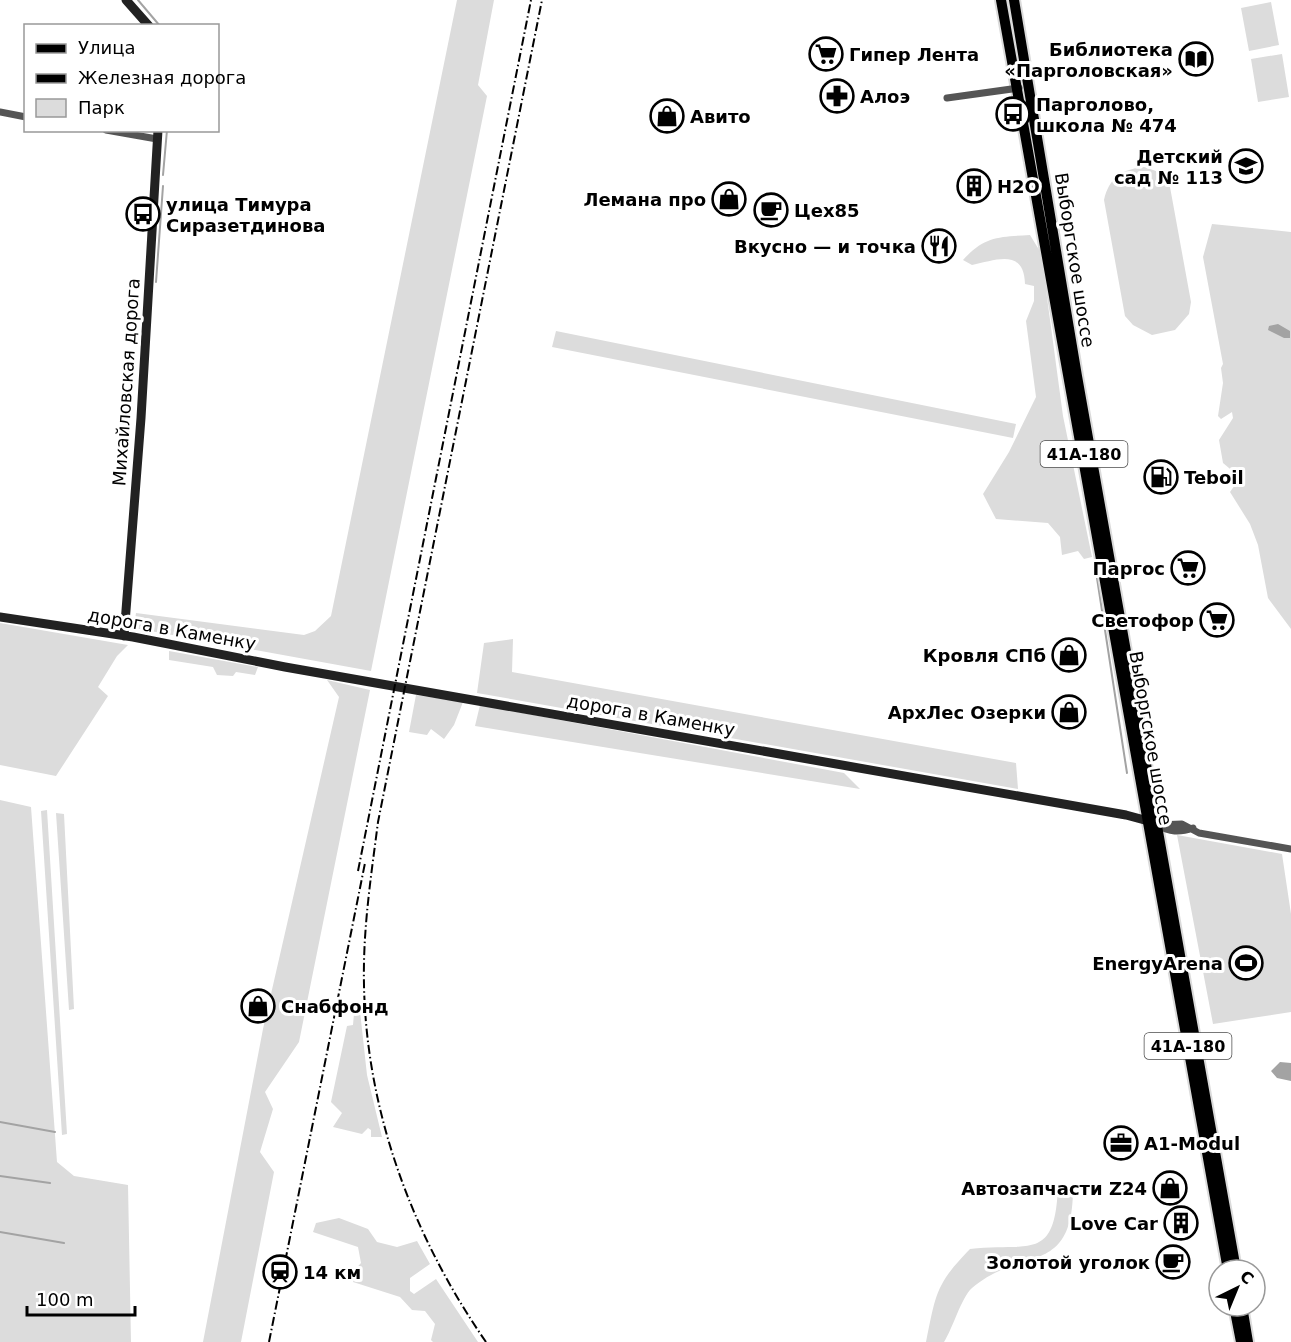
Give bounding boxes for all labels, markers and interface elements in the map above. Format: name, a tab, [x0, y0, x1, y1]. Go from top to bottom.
legend	[24, 24, 219, 132]
supermarket icon: Гипер Лента	[808, 36, 844, 72]
text: Улица	[78, 37, 135, 58]
place label: Библиотека «Парголовская»	[1004, 39, 1173, 81]
library icon: Библиотека «Парголовская»	[1178, 41, 1214, 77]
place label: Гипер Лента	[849, 44, 979, 65]
text: Железная дорога	[78, 67, 246, 88]
pharmacy icon: Алоэ	[819, 78, 855, 114]
place label: Алоэ	[860, 86, 910, 107]
place label: Парголово, школа № 474	[1036, 94, 1177, 136]
bus stop icon: Парголово, школа № 474	[995, 96, 1031, 132]
text: Парк	[78, 97, 125, 118]
shop icon: Авито	[649, 98, 685, 134]
place label: Авито	[690, 106, 751, 127]
place label: Детский сад № 113	[1114, 146, 1223, 188]
school or university icon: Детский сад № 113	[1228, 148, 1264, 184]
building icon: H2O	[956, 168, 992, 204]
street label: Выборгское шоссе	[1051, 171, 1099, 349]
place label: H2O	[997, 176, 1040, 197]
shop icon: Лемана про	[711, 181, 747, 217]
place label: Лемана про	[583, 189, 706, 210]
cafe icon: Цех85	[753, 192, 789, 228]
place label: улица Тимура Сиразетдинова	[166, 194, 325, 236]
bus stop icon: улица Тимура Сиразетдинова	[125, 196, 161, 232]
place label: Цех85	[794, 200, 860, 221]
restaurant icon: Вкусно — и точка	[921, 228, 957, 264]
place label: Вкусно — и точка	[734, 236, 916, 257]
street label: Михайловская дорога	[108, 277, 144, 487]
road number: 41А-180	[1040, 441, 1128, 467]
fuel station icon: Teboil	[1143, 459, 1179, 495]
place label: Teboil	[1184, 467, 1244, 488]
supermarket icon: Паргос	[1170, 550, 1206, 586]
place label: Паргос	[1092, 558, 1165, 579]
supermarket icon: Светофор	[1199, 602, 1235, 638]
street label: дорога в Каменку	[86, 604, 258, 654]
place label: Светофор	[1091, 610, 1194, 631]
shop icon: Кровля СПб	[1051, 637, 1087, 673]
place label: Кровля СПб	[923, 645, 1046, 666]
street label: Выборгское шоссе	[1125, 649, 1177, 827]
street label: дорога в Каменку	[565, 690, 737, 740]
shop icon: АрхЛес Озерки	[1051, 694, 1087, 730]
place label: АрхЛес Озерки	[888, 702, 1046, 723]
sports icon: EnergyArena	[1228, 945, 1264, 981]
place label: EnergyArena	[1092, 953, 1223, 974]
shop icon: Снабфонд	[240, 988, 276, 1024]
place label: Снабфонд	[281, 996, 389, 1017]
road number: 41А-180	[1144, 1033, 1232, 1059]
office icon: A1-Modul	[1103, 1125, 1139, 1161]
place label: A1-Modul	[1144, 1133, 1240, 1154]
shop icon: Автозапчасти Z24	[1152, 1170, 1188, 1206]
place label: Автозапчасти Z24	[961, 1178, 1147, 1199]
building icon: Love Car	[1163, 1205, 1199, 1241]
place label: Love Car	[1070, 1213, 1158, 1234]
cafe icon: Золотой уголок	[1155, 1244, 1191, 1280]
place label: Золотой уголок	[986, 1252, 1150, 1273]
station icon: 14 км	[262, 1254, 298, 1290]
north arrow	[1207, 1258, 1267, 1318]
place label: 14 км	[303, 1262, 361, 1283]
text: С	[1236, 1266, 1258, 1288]
scale bar	[27, 1279, 135, 1317]
text: 100 m	[36, 1289, 94, 1310]

